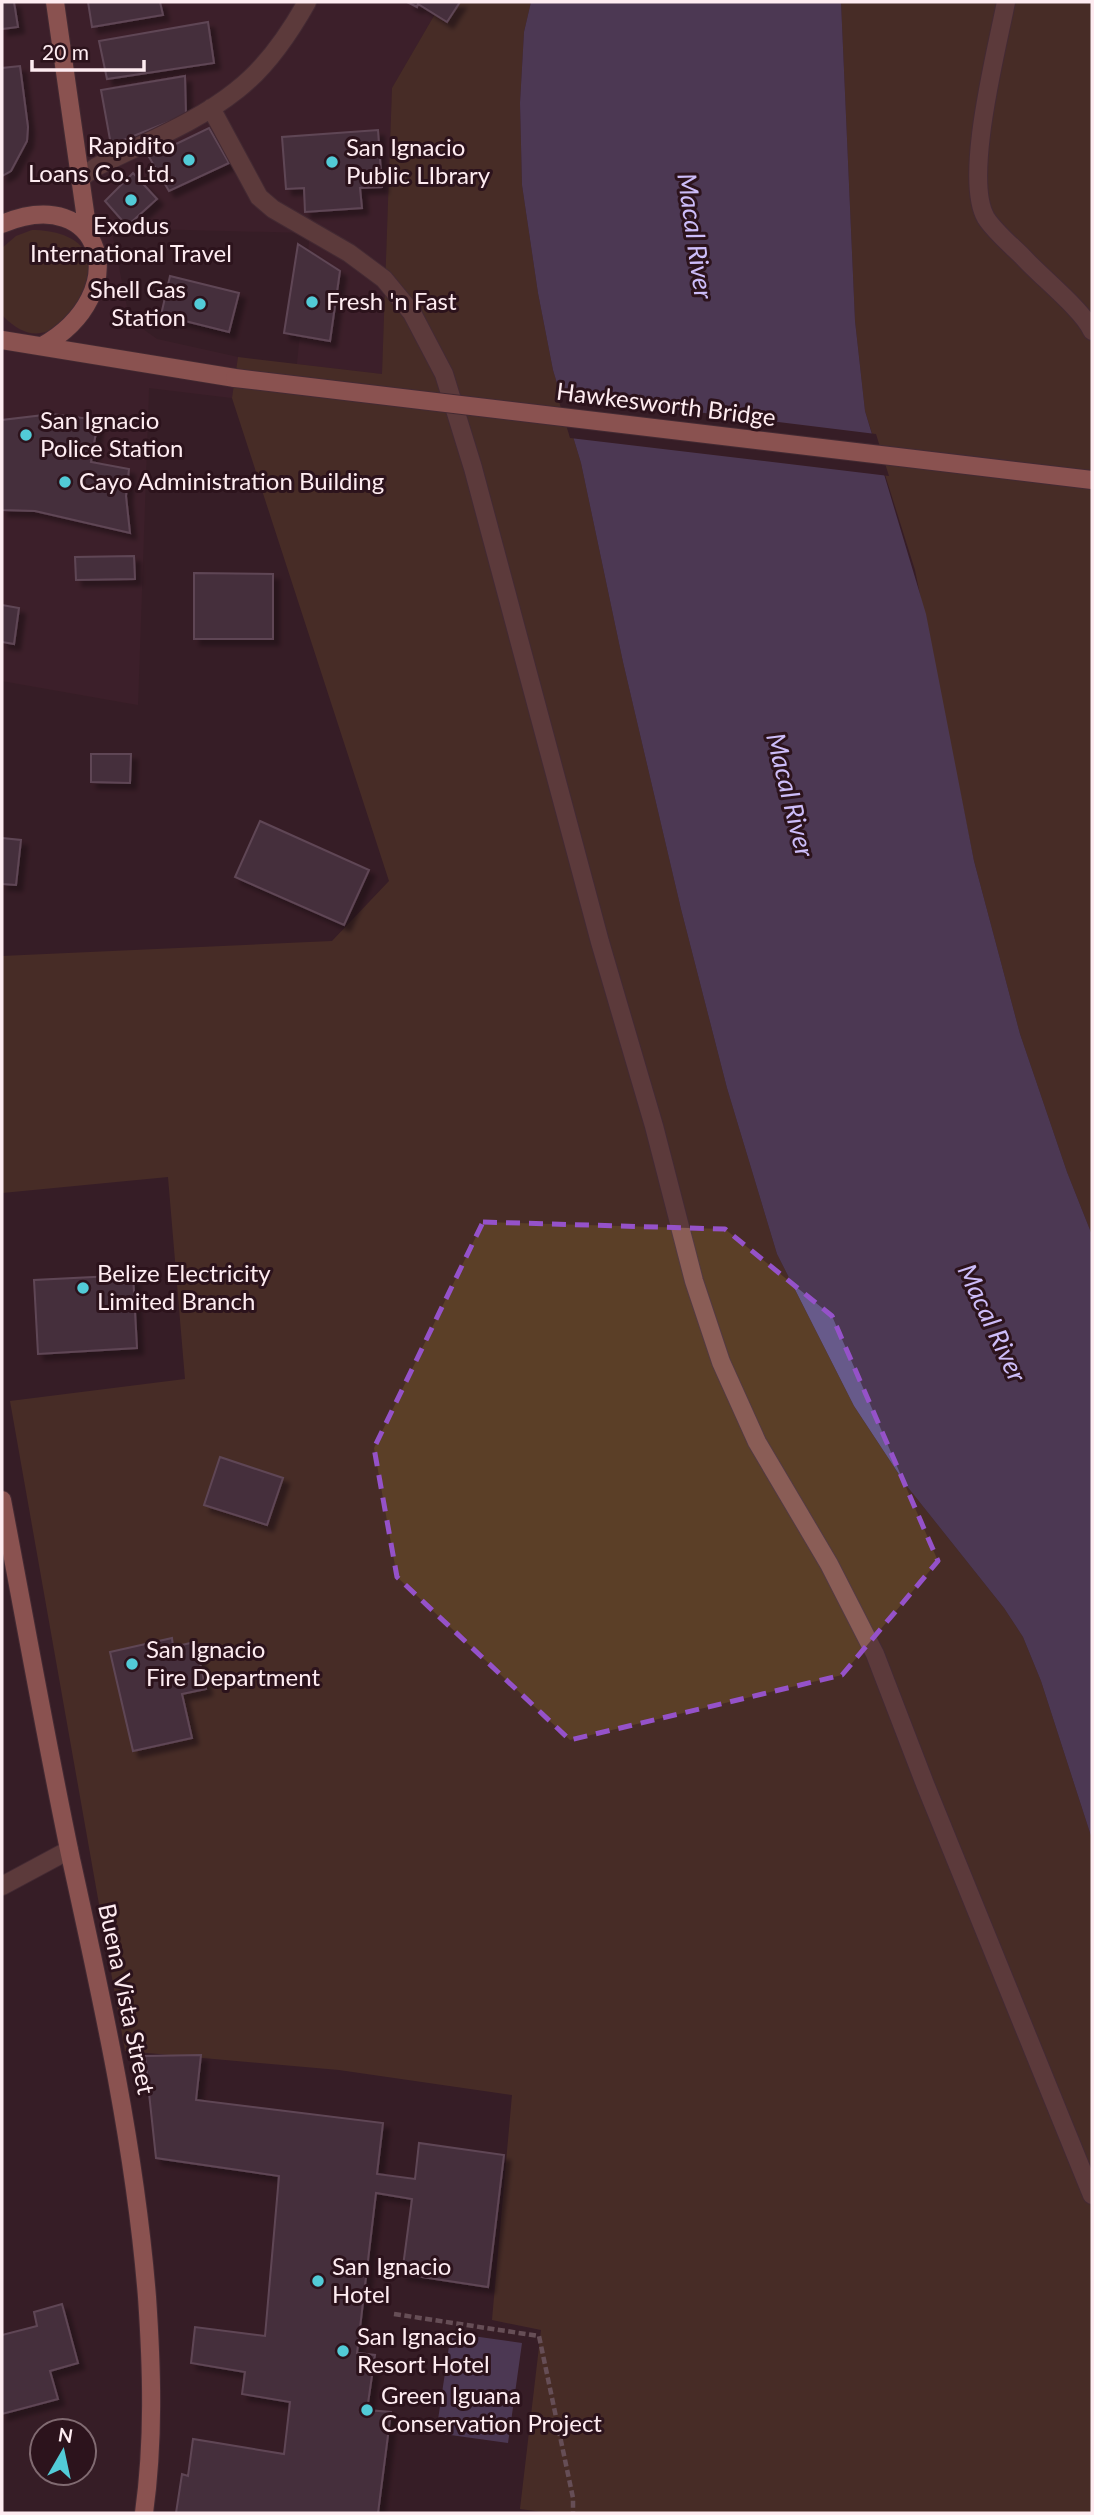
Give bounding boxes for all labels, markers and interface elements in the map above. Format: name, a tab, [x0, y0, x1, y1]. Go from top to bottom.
scale bar	[32, 28, 144, 72]
text: 20 m	[42, 39, 89, 64]
place label: Rapidito Loans Co. Ltd.	[28, 130, 175, 187]
place label: San Ignacio Public LIbrary	[346, 132, 491, 189]
marker: Rapidito Loans Co. Ltd.	[181, 152, 197, 168]
marker: San Ignacio Public LIbrary	[324, 154, 340, 170]
water label: Macal River	[671, 171, 721, 302]
marker: Exodus International Travel	[123, 192, 139, 208]
place label: Exodus International Travel	[30, 210, 232, 267]
place label: Shell Gas Station	[90, 274, 186, 331]
place label: Fresh 'n Fast	[326, 286, 457, 315]
marker: Fresh 'n Fast	[304, 294, 320, 310]
marker: Shell Gas Station	[192, 296, 208, 312]
street label: Hawkesworth Bridge	[555, 376, 777, 431]
place label: San Ignacio Police Station	[40, 405, 184, 462]
marker: San Ignacio Police Station	[18, 427, 34, 443]
place label: Cayo Administration Building	[79, 466, 384, 495]
marker: Cayo Administration Building	[57, 474, 73, 490]
water label: Macal River	[760, 729, 822, 861]
place label: Belize Electricity Limited Branch	[97, 1258, 271, 1315]
water label: Macal River	[952, 1258, 1035, 1388]
marker: Belize Electricity Limited Branch	[75, 1280, 91, 1296]
place label: San Ignacio Fire Department	[146, 1634, 320, 1691]
marker: San Ignacio Fire Department	[124, 1656, 140, 1672]
street label: Buena Vista Street	[93, 1901, 162, 2097]
place label: San Ignacio Hotel	[332, 2251, 451, 2308]
marker: San Ignacio Hotel	[310, 2273, 326, 2289]
place label: San Ignacio Resort Hotel	[357, 2321, 490, 2378]
marker: San Ignacio Resort Hotel	[335, 2343, 351, 2359]
place label: Green Iguana Conservation Project	[381, 2380, 602, 2437]
marker: Green Iguana Conservation Project	[359, 2402, 375, 2418]
north arrow	[28, 2417, 98, 2487]
text: N	[57, 2422, 75, 2447]

